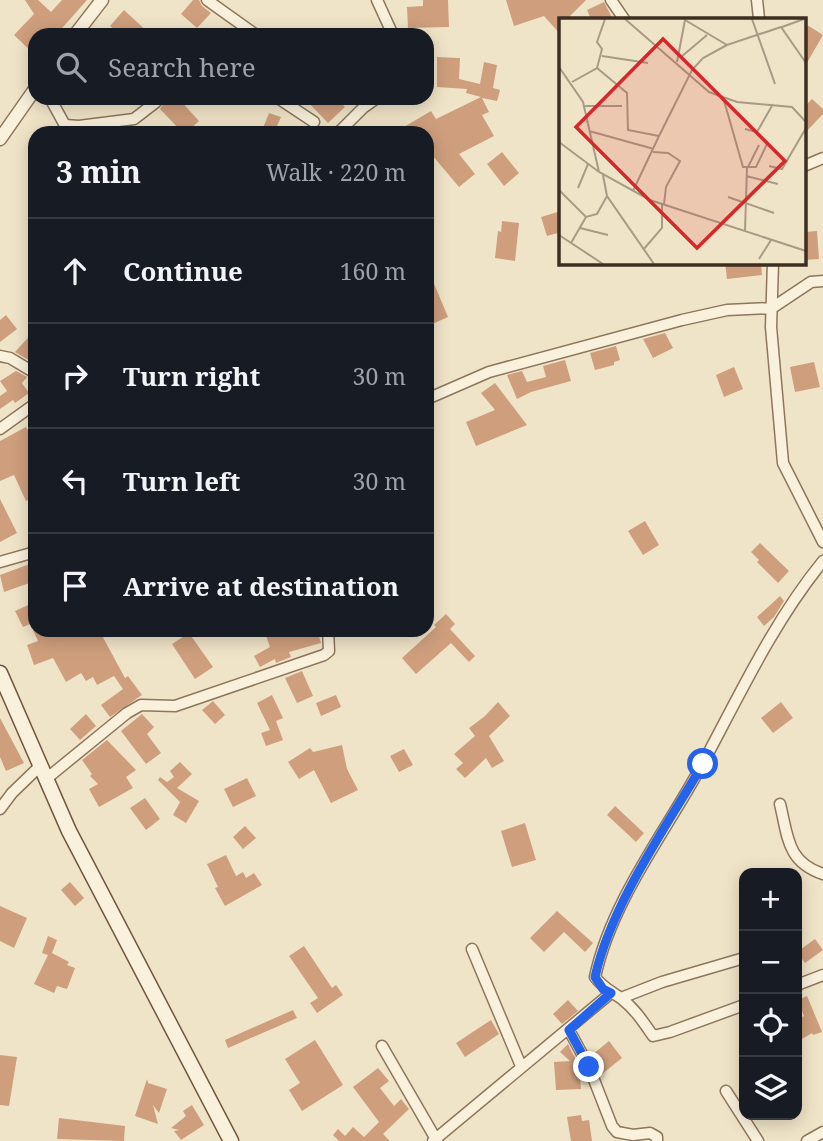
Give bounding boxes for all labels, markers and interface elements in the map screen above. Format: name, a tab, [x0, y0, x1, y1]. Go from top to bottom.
inset map	[559, 18, 806, 264]
search box	[28, 28, 434, 105]
icon: search	[52, 48, 90, 86]
text: Search here	[108, 49, 256, 85]
text: 3 min	[56, 151, 141, 192]
text: Walk · 220 m	[266, 156, 406, 188]
icon: ahead	[56, 252, 94, 290]
text: Continue	[123, 253, 243, 289]
text: 160 m	[340, 255, 406, 287]
icon: right	[56, 357, 94, 395]
text: Turn right	[123, 358, 260, 394]
text: 30 m	[353, 360, 406, 392]
icon: left	[56, 462, 94, 500]
text: Turn left	[123, 463, 240, 499]
text: 30 m	[353, 465, 406, 497]
icon: arrive	[56, 567, 94, 605]
text: Arrive at destination	[123, 568, 399, 604]
route start	[687, 748, 718, 779]
map controls	[739, 868, 802, 1120]
button: +	[739, 868, 802, 931]
button: −	[739, 931, 802, 994]
button: locate	[739, 994, 802, 1057]
route end	[573, 1051, 604, 1082]
button: layers	[739, 1057, 802, 1120]

